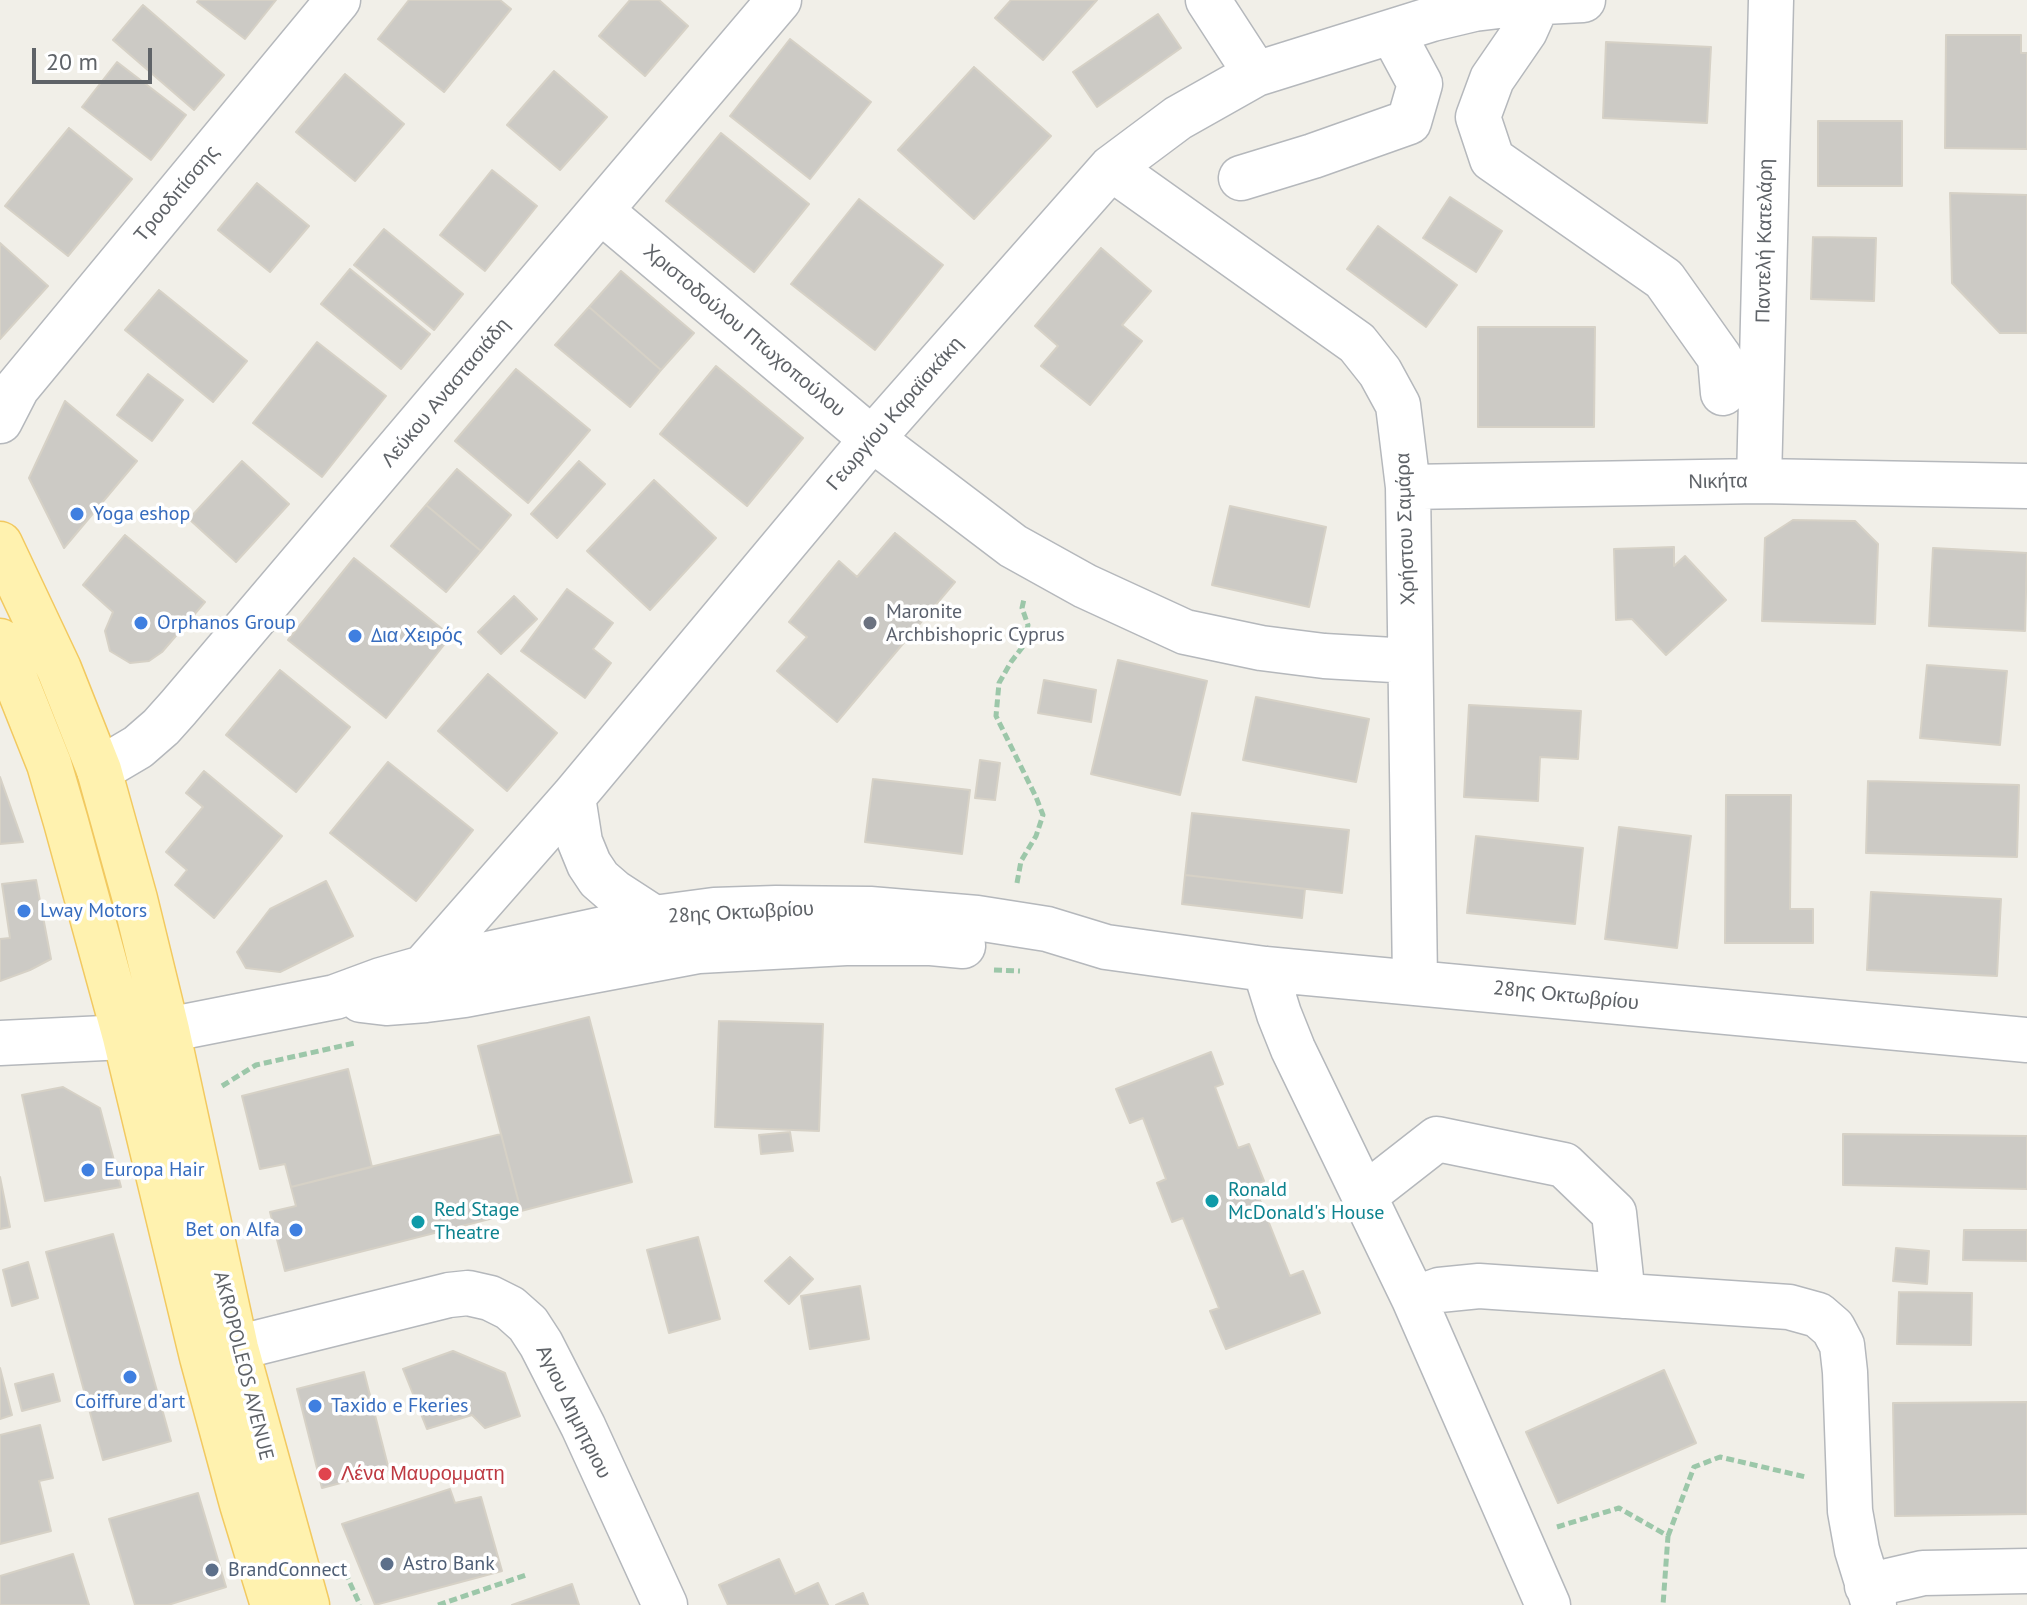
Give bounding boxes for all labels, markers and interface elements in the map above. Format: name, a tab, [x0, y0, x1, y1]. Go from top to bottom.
scale bar	[36, 32, 156, 82]
text: 20 m	[46, 46, 98, 77]
street label: Τροοδιτίσσης	[129, 141, 225, 247]
street label: Παντελή Κατελάρη	[1752, 159, 1778, 323]
street label: Χριστοδούλου Πτωχοπούλου	[638, 240, 850, 422]
street label: Λεύκου Αναστασιάδη	[377, 314, 515, 472]
street label: Γεωργίου Καραϊσκάκη	[822, 332, 968, 496]
street label: Χρήστου Σαμάρα	[1391, 452, 1421, 606]
street label: Νικήτα	[1688, 469, 1748, 495]
place label: Yoga eshop	[93, 502, 190, 526]
marker: Yoga eshop	[68, 505, 86, 523]
place label: Maronite Archbishopric Cyprus	[886, 600, 1065, 647]
place label: Orphanos Group	[157, 611, 296, 635]
marker: Orphanos Group	[132, 614, 150, 632]
marker: Maronite Archbishopric Cyprus	[861, 614, 879, 632]
place label: Δια Χειρός	[371, 624, 463, 648]
marker: Δια Χειρός	[346, 627, 364, 645]
street label: 28ης Οκτωβρίου	[667, 897, 815, 929]
place label: Lway Motors	[40, 899, 147, 923]
marker: Lway Motors	[15, 902, 33, 920]
street label: 28ης Οκτωβρίου	[1492, 976, 1640, 1016]
place label: Europa Hair	[104, 1158, 205, 1182]
marker: Europa Hair	[79, 1161, 97, 1179]
place label: Ronald McDonald's House	[1228, 1178, 1384, 1225]
marker: Ronald McDonald's House	[1203, 1192, 1221, 1210]
place label: Red Stage Theatre	[434, 1198, 519, 1245]
marker: Red Stage Theatre	[409, 1213, 427, 1231]
place label: Bet on Alfa	[185, 1218, 280, 1242]
marker: Bet on Alfa	[287, 1221, 305, 1239]
street label: AKROPOLEOS AVENUE	[208, 1269, 278, 1463]
street label: Αγιου Δημητριου	[530, 1341, 616, 1483]
marker: Coiffure d'art	[121, 1368, 139, 1386]
place label: Coiffure d'art	[75, 1390, 185, 1414]
place label: Taxido e Fkeries	[331, 1394, 468, 1418]
marker: Taxido e Fkeries	[306, 1397, 324, 1415]
place label: Λένα Μαυρομματη	[341, 1462, 505, 1486]
marker: Λένα Μαυρομματη	[316, 1465, 334, 1483]
place label: Astro Bank	[403, 1552, 495, 1576]
marker: Astro Bank	[378, 1555, 396, 1573]
place label: BrandConnect	[228, 1558, 347, 1582]
marker: BrandConnect	[203, 1561, 221, 1579]

